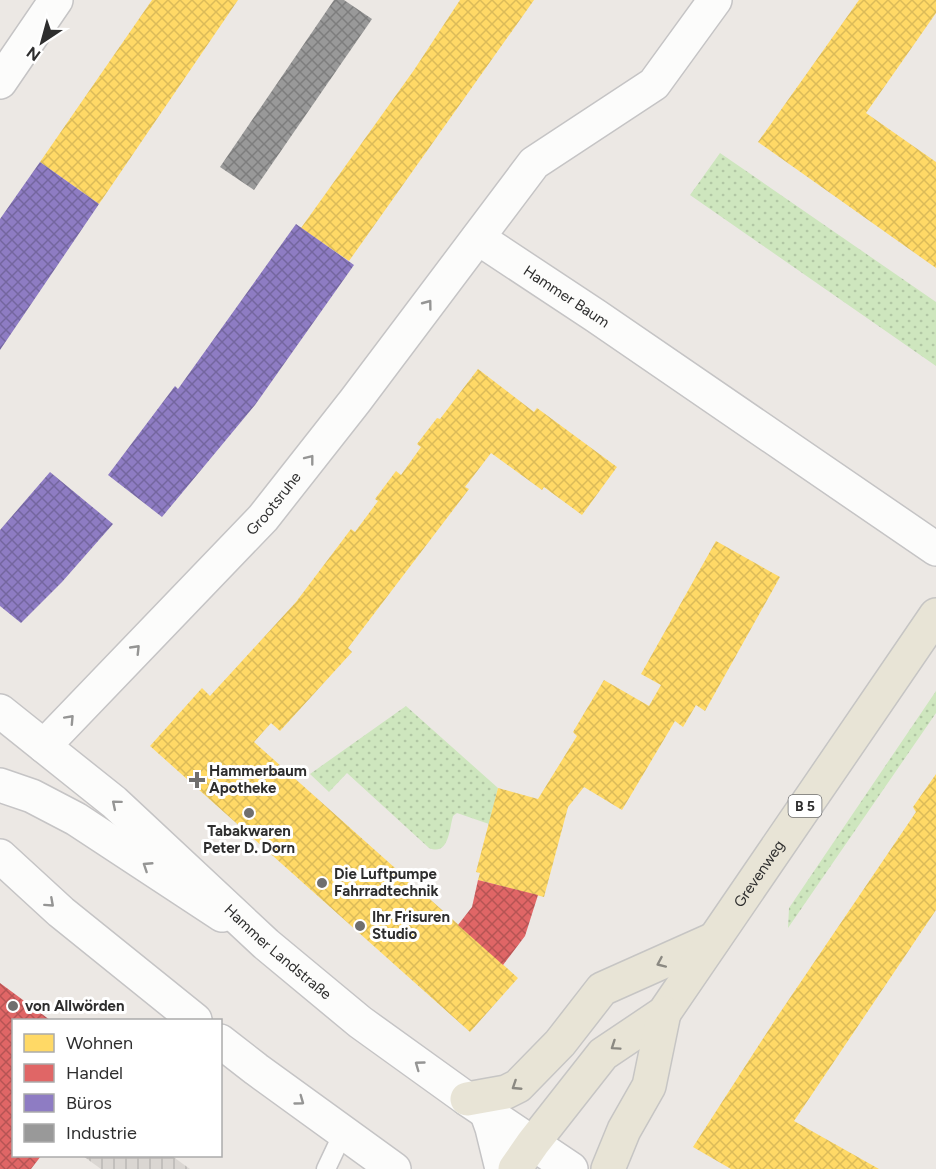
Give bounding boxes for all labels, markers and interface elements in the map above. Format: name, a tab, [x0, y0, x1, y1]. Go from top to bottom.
north arrow	[12, 12, 72, 72]
text: N	[23, 42, 44, 65]
street label: Hammer Baum	[520, 262, 613, 331]
one-way arrow	[421, 300, 432, 311]
one-way arrow	[302, 454, 313, 465]
street label: Grootsruhe	[242, 468, 305, 539]
one-way arrow	[129, 646, 140, 656]
one-way arrow	[63, 715, 74, 725]
place label: Hammerbaum Apotheke	[209, 762, 307, 797]
marker: Hammerbaum Apotheke	[190, 773, 204, 787]
road number: B 5	[788, 795, 822, 817]
one-way arrow	[112, 800, 123, 811]
marker: Tabakwaren Peter D. Dorn	[242, 806, 256, 820]
place label: Tabakwaren Peter D. Dorn	[203, 822, 295, 857]
street label: Grevenweg	[730, 837, 788, 911]
one-way arrow	[143, 861, 153, 873]
place label: Die Luftpumpe Fahrradtechnik	[334, 865, 439, 900]
marker: Die Luftpumpe Fahrradtechnik	[315, 876, 329, 890]
one-way arrow	[43, 896, 54, 907]
street label: Hammer Landstraße	[220, 901, 335, 1003]
place label: Ihr Frisuren Studio	[372, 908, 450, 943]
marker: Ihr Frisuren Studio	[353, 919, 367, 933]
one-way arrow	[656, 956, 667, 968]
place label: von Allwörden	[25, 997, 124, 1015]
marker: von Allwörden	[6, 999, 20, 1013]
legend	[12, 1019, 222, 1157]
text: Wohnen	[66, 1032, 133, 1054]
one-way arrow	[611, 1039, 622, 1050]
one-way arrow	[415, 1061, 426, 1072]
text: Handel	[66, 1062, 123, 1084]
one-way arrow	[511, 1079, 522, 1090]
text: Büros	[66, 1092, 112, 1114]
one-way arrow	[293, 1094, 304, 1105]
text: Industrie	[66, 1122, 137, 1144]

